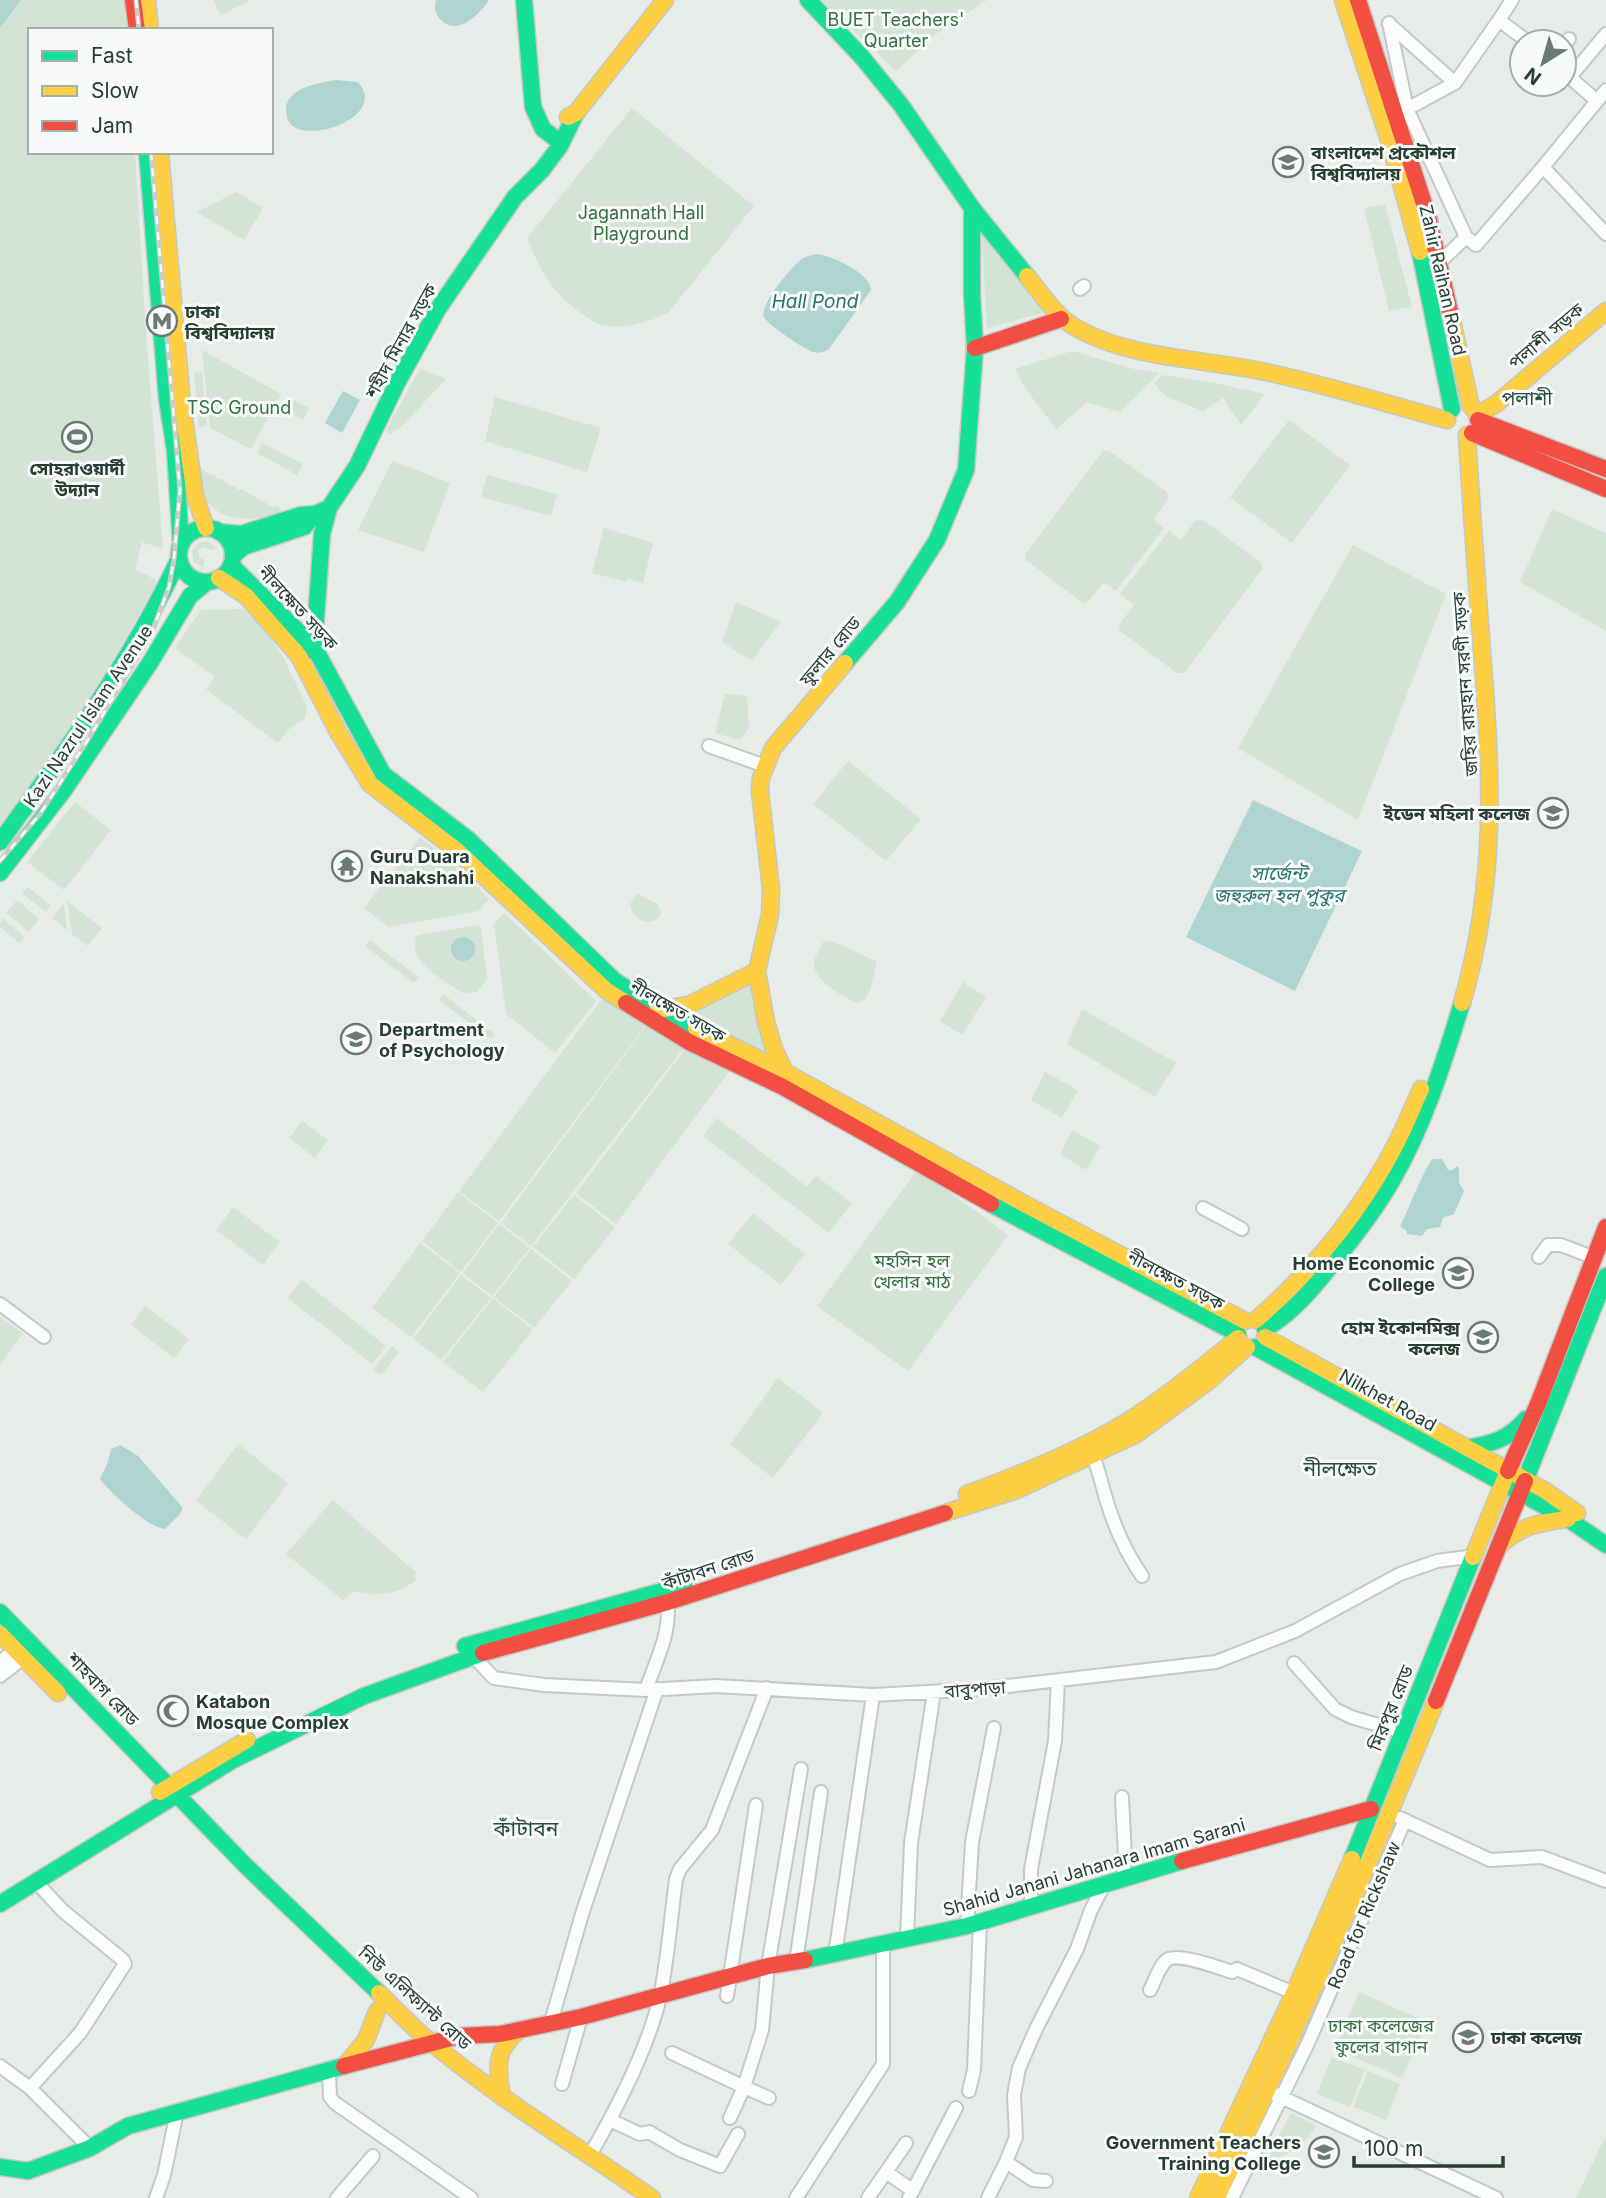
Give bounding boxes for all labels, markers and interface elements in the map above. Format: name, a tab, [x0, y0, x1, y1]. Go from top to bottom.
park label: BUET Teachers' Quarter	[828, 9, 964, 51]
legend	[28, 28, 273, 154]
north arrow	[1508, 28, 1578, 98]
text: Fast	[91, 43, 133, 68]
text: N	[1520, 63, 1546, 90]
text: Slow	[91, 78, 139, 103]
text: Jam	[91, 113, 133, 138]
place label: বাংলাদেশ প্রকৌশল বিশ্ববিদ্যালয়	[1310, 142, 1456, 184]
school or university icon: বাংলাদেশ প্রকৌশল বিশ্ববিদ্যালয়	[1271, 145, 1305, 179]
park label: Jagannath Hall Playground	[578, 202, 704, 244]
street label: Zahir Raihan Road	[1415, 203, 1471, 357]
street label: শহীদ মিনার সড়ক	[360, 280, 441, 403]
water label: Hall Pond	[772, 290, 859, 313]
street label: পলাশী সড়ক	[1504, 298, 1588, 373]
place label: ঢাকা বিশ্ববিদ্যালয়	[184, 301, 275, 343]
metro station icon: ঢাকা বিশ্ববিদ্যালয়	[145, 304, 179, 338]
district label: পলাশী	[1502, 387, 1553, 410]
park label: TSC Ground	[187, 397, 291, 418]
sports icon: সোহরাওয়ার্দী উদ্যান	[60, 420, 94, 454]
place label: সোহরাওয়ার্দী উদ্যান	[30, 458, 125, 500]
street label: নীলক্ষেত সড়ক	[253, 561, 342, 654]
street label: জহির রায়হান সরণী সড়ক	[1448, 591, 1482, 778]
street label: ফুলার রোড	[794, 612, 866, 691]
street label: Kazi Nazrul Islam Avenue	[19, 621, 157, 811]
school or university icon: ইডেন মহিলা কলেজ	[1536, 796, 1570, 830]
place label: ইডেন মহিলা কলেজ	[1383, 803, 1531, 824]
place label: Guru Duara Nanakshahi	[370, 846, 474, 888]
temple icon: Guru Duara Nanakshahi	[330, 849, 364, 883]
water label: সার্জেন্ট জহুরুল হল পুকুর	[1214, 862, 1348, 907]
street label: নীলক্ষেত সড়ক	[626, 975, 730, 1047]
place label: Department of Psychology	[379, 1019, 505, 1061]
school or university icon: Department of Psychology	[339, 1022, 373, 1056]
street label: নীলক্ষেত সড়ক	[1123, 1245, 1228, 1314]
park label: মহসিন হল খেলার মাঠ	[873, 1250, 951, 1292]
place label: Home Economic College	[1292, 1253, 1435, 1295]
school or university icon: Home Economic College	[1441, 1256, 1475, 1290]
place label: হোম ইকোনমিক্স কলেজ	[1341, 1317, 1461, 1359]
school or university icon: হোম ইকোনমিক্স কলেজ	[1466, 1320, 1500, 1354]
street label: Nilkhet Road	[1336, 1365, 1440, 1435]
district label: নীলক্ষেত	[1302, 1456, 1378, 1481]
street label: কাঁটাবন রোড	[658, 1544, 757, 1594]
street label: শাহবাগ রোড	[62, 1647, 143, 1730]
street label: মিরপুর রোড	[1364, 1662, 1419, 1755]
street label: বাবুপাড়া	[943, 1676, 1007, 1703]
place label: Katabon Mosque Complex	[196, 1691, 350, 1733]
mosque icon: Katabon Mosque Complex	[156, 1694, 190, 1728]
street label: Shahid Janani Jahanara Imam Sarani	[940, 1814, 1248, 1920]
district label: কাঁটাবন	[493, 1816, 559, 1841]
street label: Road for Rickshaw	[1323, 1838, 1405, 1992]
street label: নিউ এলিফ্যান্ট রোড	[354, 1941, 476, 2054]
park label: ঢাকা কলেজের ফুলের বাগান	[1327, 2015, 1434, 2058]
school or university icon: ঢাকা কলেজ	[1451, 2020, 1485, 2054]
place label: ঢাকা কলেজ	[1490, 2027, 1583, 2048]
scale bar	[1354, 2124, 1503, 2168]
place label: Government Teachers Training College	[1106, 2132, 1301, 2174]
school or university icon: Government Teachers Training College	[1307, 2135, 1341, 2169]
text: 100 m	[1364, 2136, 1423, 2161]

